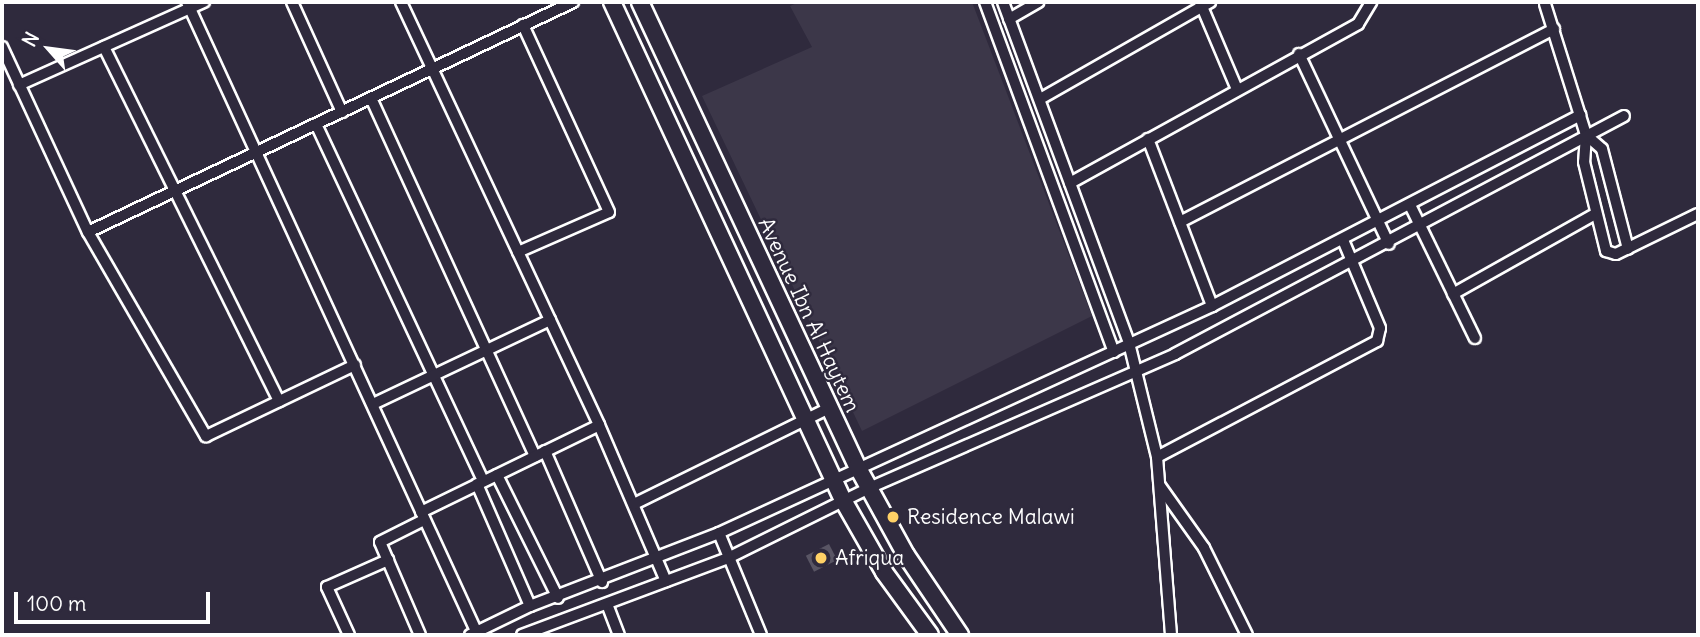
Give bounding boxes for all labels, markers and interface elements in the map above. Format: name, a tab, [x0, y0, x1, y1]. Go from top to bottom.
north arrow	[14, 14, 84, 84]
text: N	[17, 28, 44, 51]
street label: Avenue Ibn Al Haytem	[753, 214, 865, 416]
place label: Residence Malawi	[907, 504, 1075, 530]
marker: Residence Malawi	[885, 509, 901, 525]
place label: Afriqua	[835, 545, 904, 571]
marker: Afriqua	[813, 550, 829, 566]
scale bar	[18, 578, 214, 622]
text: 100 m	[27, 590, 86, 617]

